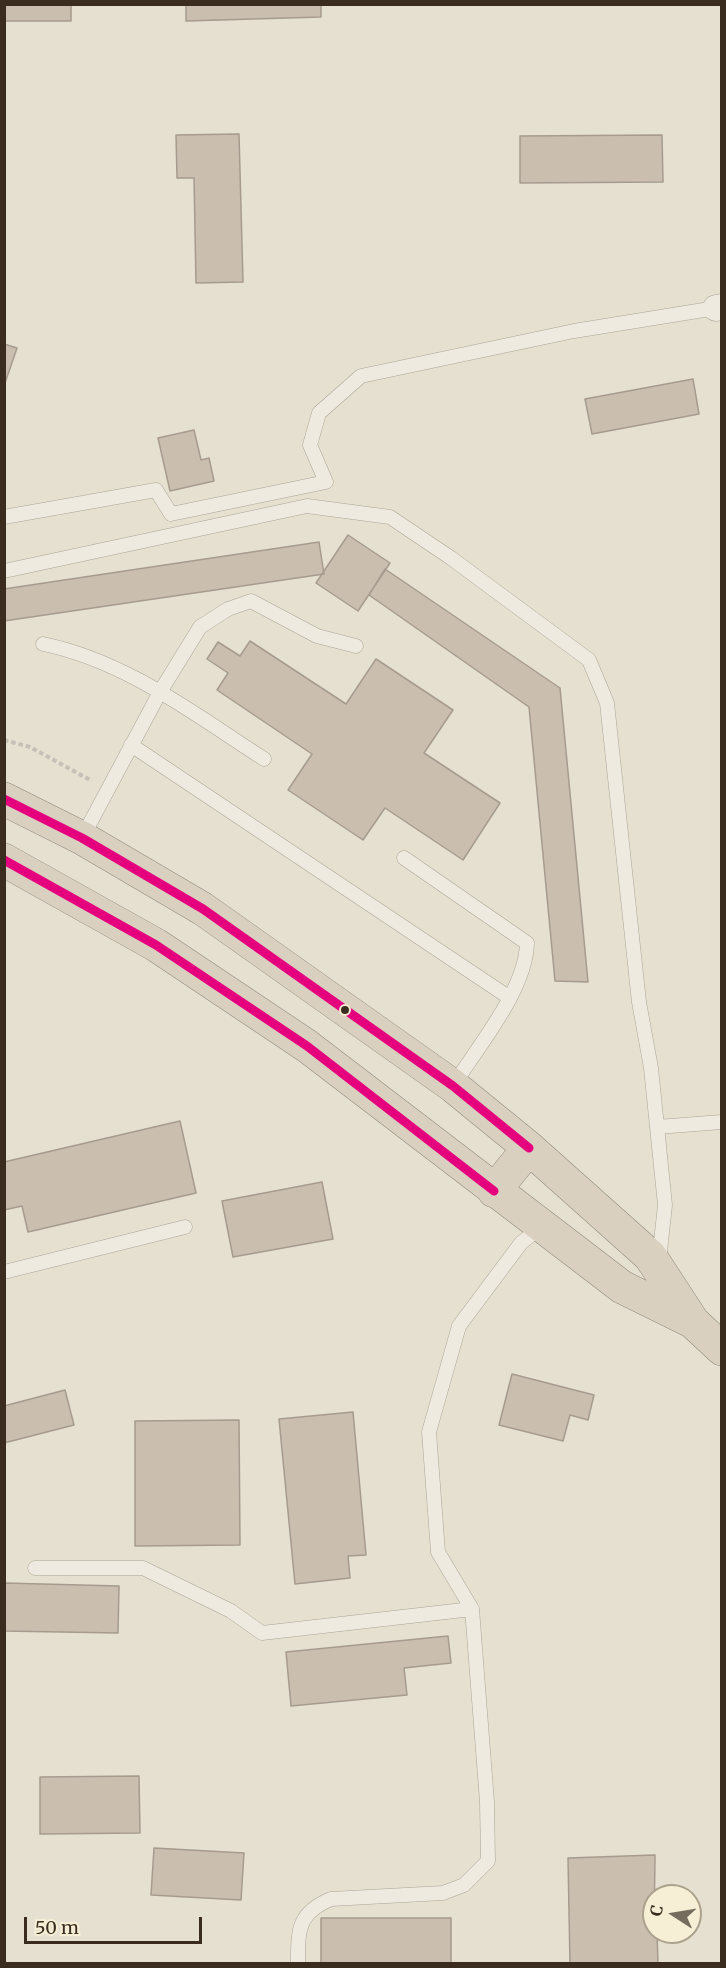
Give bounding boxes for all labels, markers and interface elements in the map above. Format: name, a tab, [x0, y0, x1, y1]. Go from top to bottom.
unlabelled marker	[339, 1004, 351, 1016]
north arrow	[642, 1884, 702, 1944]
text: С	[645, 1903, 667, 1918]
scale bar	[27, 1905, 206, 1943]
text: 50 m	[35, 1916, 79, 1939]

